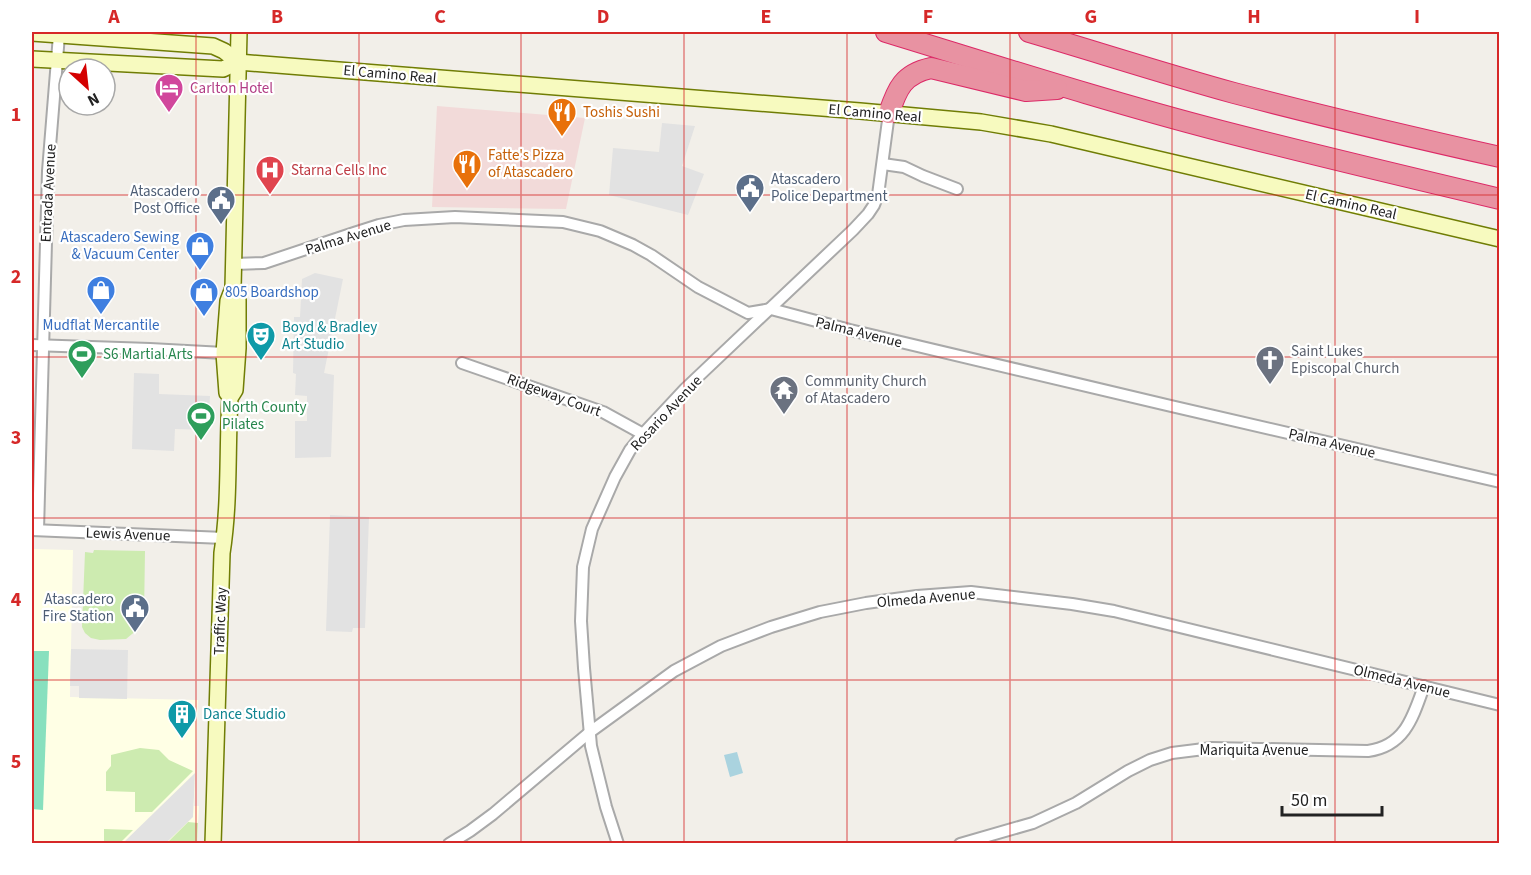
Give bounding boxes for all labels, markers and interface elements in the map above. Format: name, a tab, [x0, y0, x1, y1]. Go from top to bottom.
text: A	[107, 3, 120, 31]
text: B	[271, 3, 283, 31]
text: C	[434, 3, 446, 31]
text: D	[597, 3, 609, 31]
text: E	[761, 3, 771, 31]
text: F	[923, 3, 933, 31]
text: G	[1085, 3, 1097, 31]
text: H	[1247, 3, 1261, 31]
text: I	[1414, 3, 1420, 31]
north arrow	[57, 57, 117, 117]
street label: El Camino Real	[343, 60, 438, 89]
hotel icon: Carlton Hotel	[153, 72, 185, 114]
place label: Carlton Hotel	[190, 78, 273, 99]
text: N	[84, 87, 103, 112]
restaurant icon: Toshis Sushi	[546, 96, 578, 138]
street label: El Camino Real	[828, 99, 923, 128]
text: 1	[11, 101, 21, 129]
place label: Toshis Sushi	[583, 102, 660, 123]
street label: Entrada Avenue	[35, 143, 62, 243]
place label: Fatte's Pizza of Atascadero	[488, 145, 573, 183]
restaurant icon: Fatte's Pizza of Atascadero	[451, 148, 483, 190]
hospital icon: Starna Cells Inc	[254, 154, 286, 196]
place label: Starna Cells Inc	[291, 160, 387, 181]
place label: Atascadero Police Department	[771, 169, 888, 207]
public building icon: Atascadero Police Department	[734, 172, 766, 214]
place label: Atascadero Post Office	[130, 181, 200, 219]
public building icon: Atascadero Post Office	[205, 184, 237, 226]
street label: El Camino Real	[1303, 184, 1399, 225]
street label: Palma Avenue	[303, 215, 394, 260]
place label: Atascadero Sewing & Vacuum Center	[60, 227, 180, 265]
shop icon: Atascadero Sewing & Vacuum Center	[184, 230, 216, 272]
text: 2	[11, 263, 21, 291]
shop icon: Mudflat Mercantile	[85, 274, 117, 316]
shop icon: 805 Boardshop	[188, 276, 220, 318]
place label: 805 Boardshop	[225, 282, 319, 303]
street label: Palma Avenue	[813, 312, 904, 353]
place label: Mudflat Mercantile	[43, 315, 159, 336]
place label: Boyd & Bradley Art Studio	[282, 317, 377, 355]
theatre icon: Boyd & Bradley Art Studio	[245, 320, 277, 362]
sports icon: S6 Martial Arts	[66, 338, 98, 380]
place label: Saint Lukes Episcopal Church	[1291, 341, 1399, 379]
place label: S6 Martial Arts	[103, 344, 193, 365]
church icon: Saint Lukes Episcopal Church	[1254, 344, 1286, 386]
street label: Ridgeway Court	[504, 369, 604, 422]
street label: Rosario Avenue	[626, 371, 707, 456]
place label: Community Church of Atascadero	[805, 371, 927, 409]
temple icon: Community Church of Atascadero	[768, 374, 800, 416]
place label: North County Pilates	[222, 397, 306, 435]
sports icon: North County Pilates	[185, 400, 217, 442]
street label: Palma Avenue	[1286, 423, 1377, 464]
text: 3	[11, 424, 21, 452]
street label: Lewis Avenue	[85, 523, 171, 546]
street label: Olmeda Avenue	[876, 584, 976, 613]
text: 4	[11, 586, 22, 614]
street label: Traffic Way	[209, 587, 232, 655]
place label: Atascadero Fire Station	[43, 589, 114, 627]
public building icon: Atascadero Fire Station	[119, 592, 151, 634]
street label: Olmeda Avenue	[1351, 659, 1452, 704]
building icon: Dance Studio	[166, 698, 198, 740]
place label: Dance Studio	[203, 704, 286, 725]
street label: Mariquita Avenue	[1199, 740, 1309, 761]
text: 5	[11, 748, 21, 776]
scale bar	[1282, 779, 1382, 817]
text: 50 m	[1291, 788, 1327, 813]

